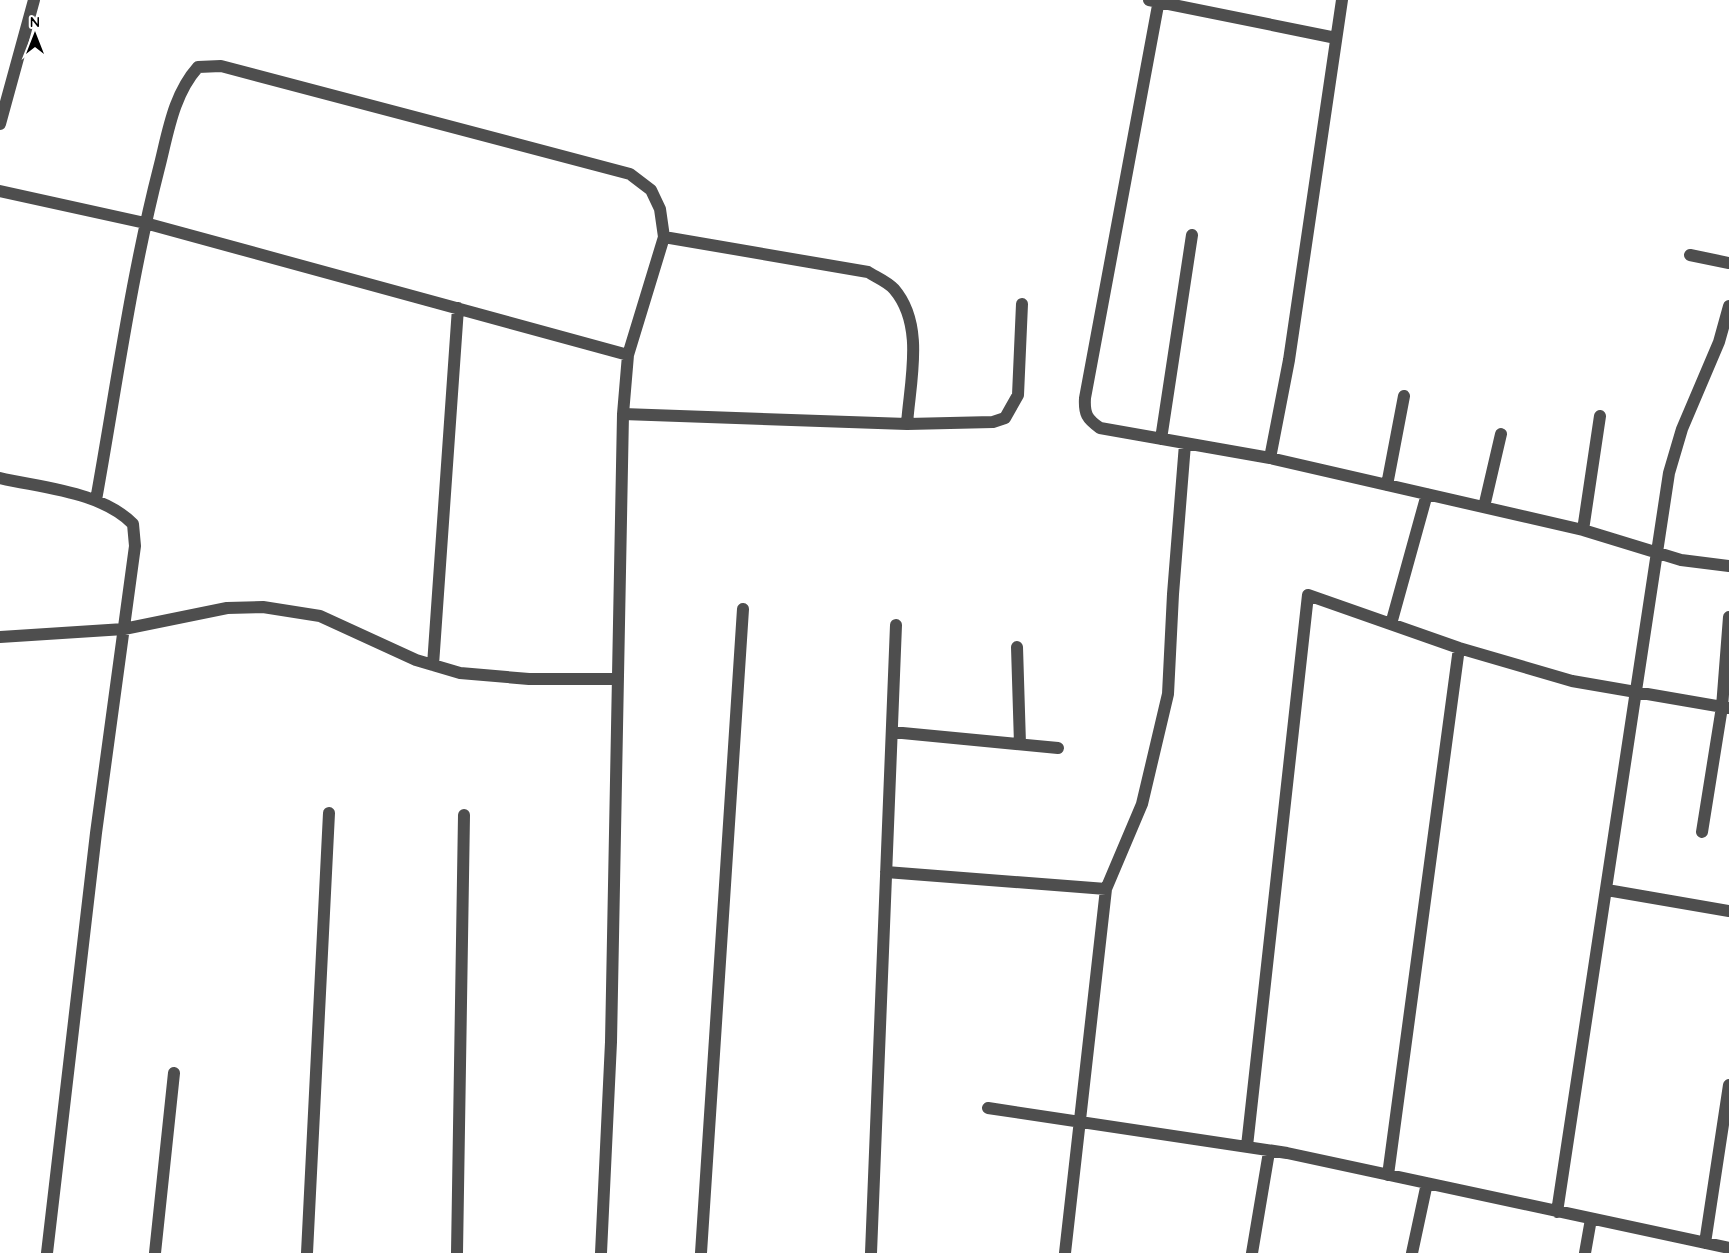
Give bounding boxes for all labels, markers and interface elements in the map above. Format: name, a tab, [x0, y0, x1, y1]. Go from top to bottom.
north arrow	[10, 10, 60, 60]
text: N	[30, 13, 40, 31]

